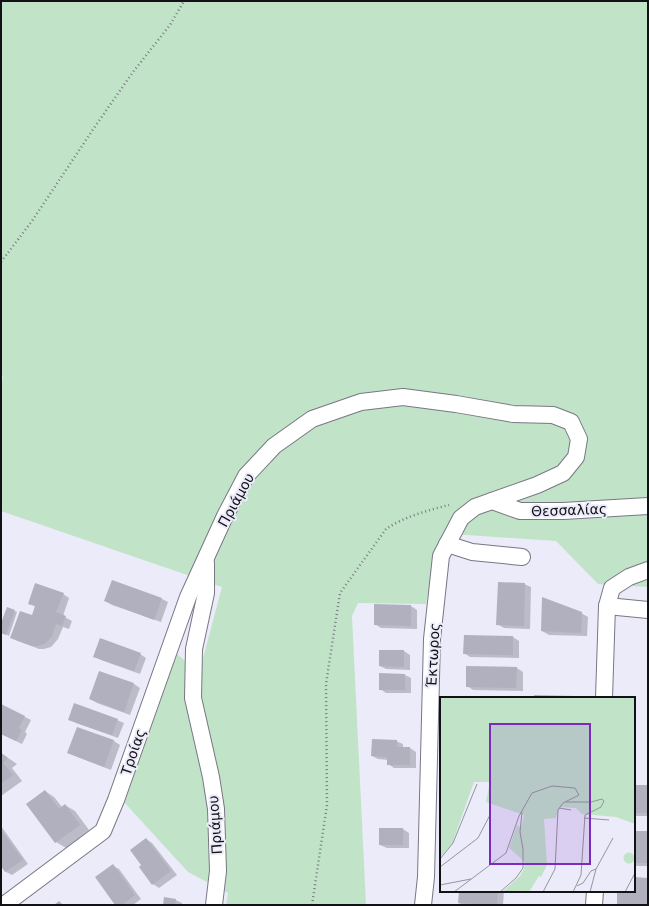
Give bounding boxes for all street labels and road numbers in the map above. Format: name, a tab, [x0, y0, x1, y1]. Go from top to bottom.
street label: Πριάμου	[215, 470, 257, 530]
street label: Θεσσαλίας	[531, 501, 607, 519]
street label: Έκτωρος	[423, 622, 443, 689]
street label: Τροίας	[117, 727, 148, 778]
street label: Πριάμου	[205, 795, 225, 855]

